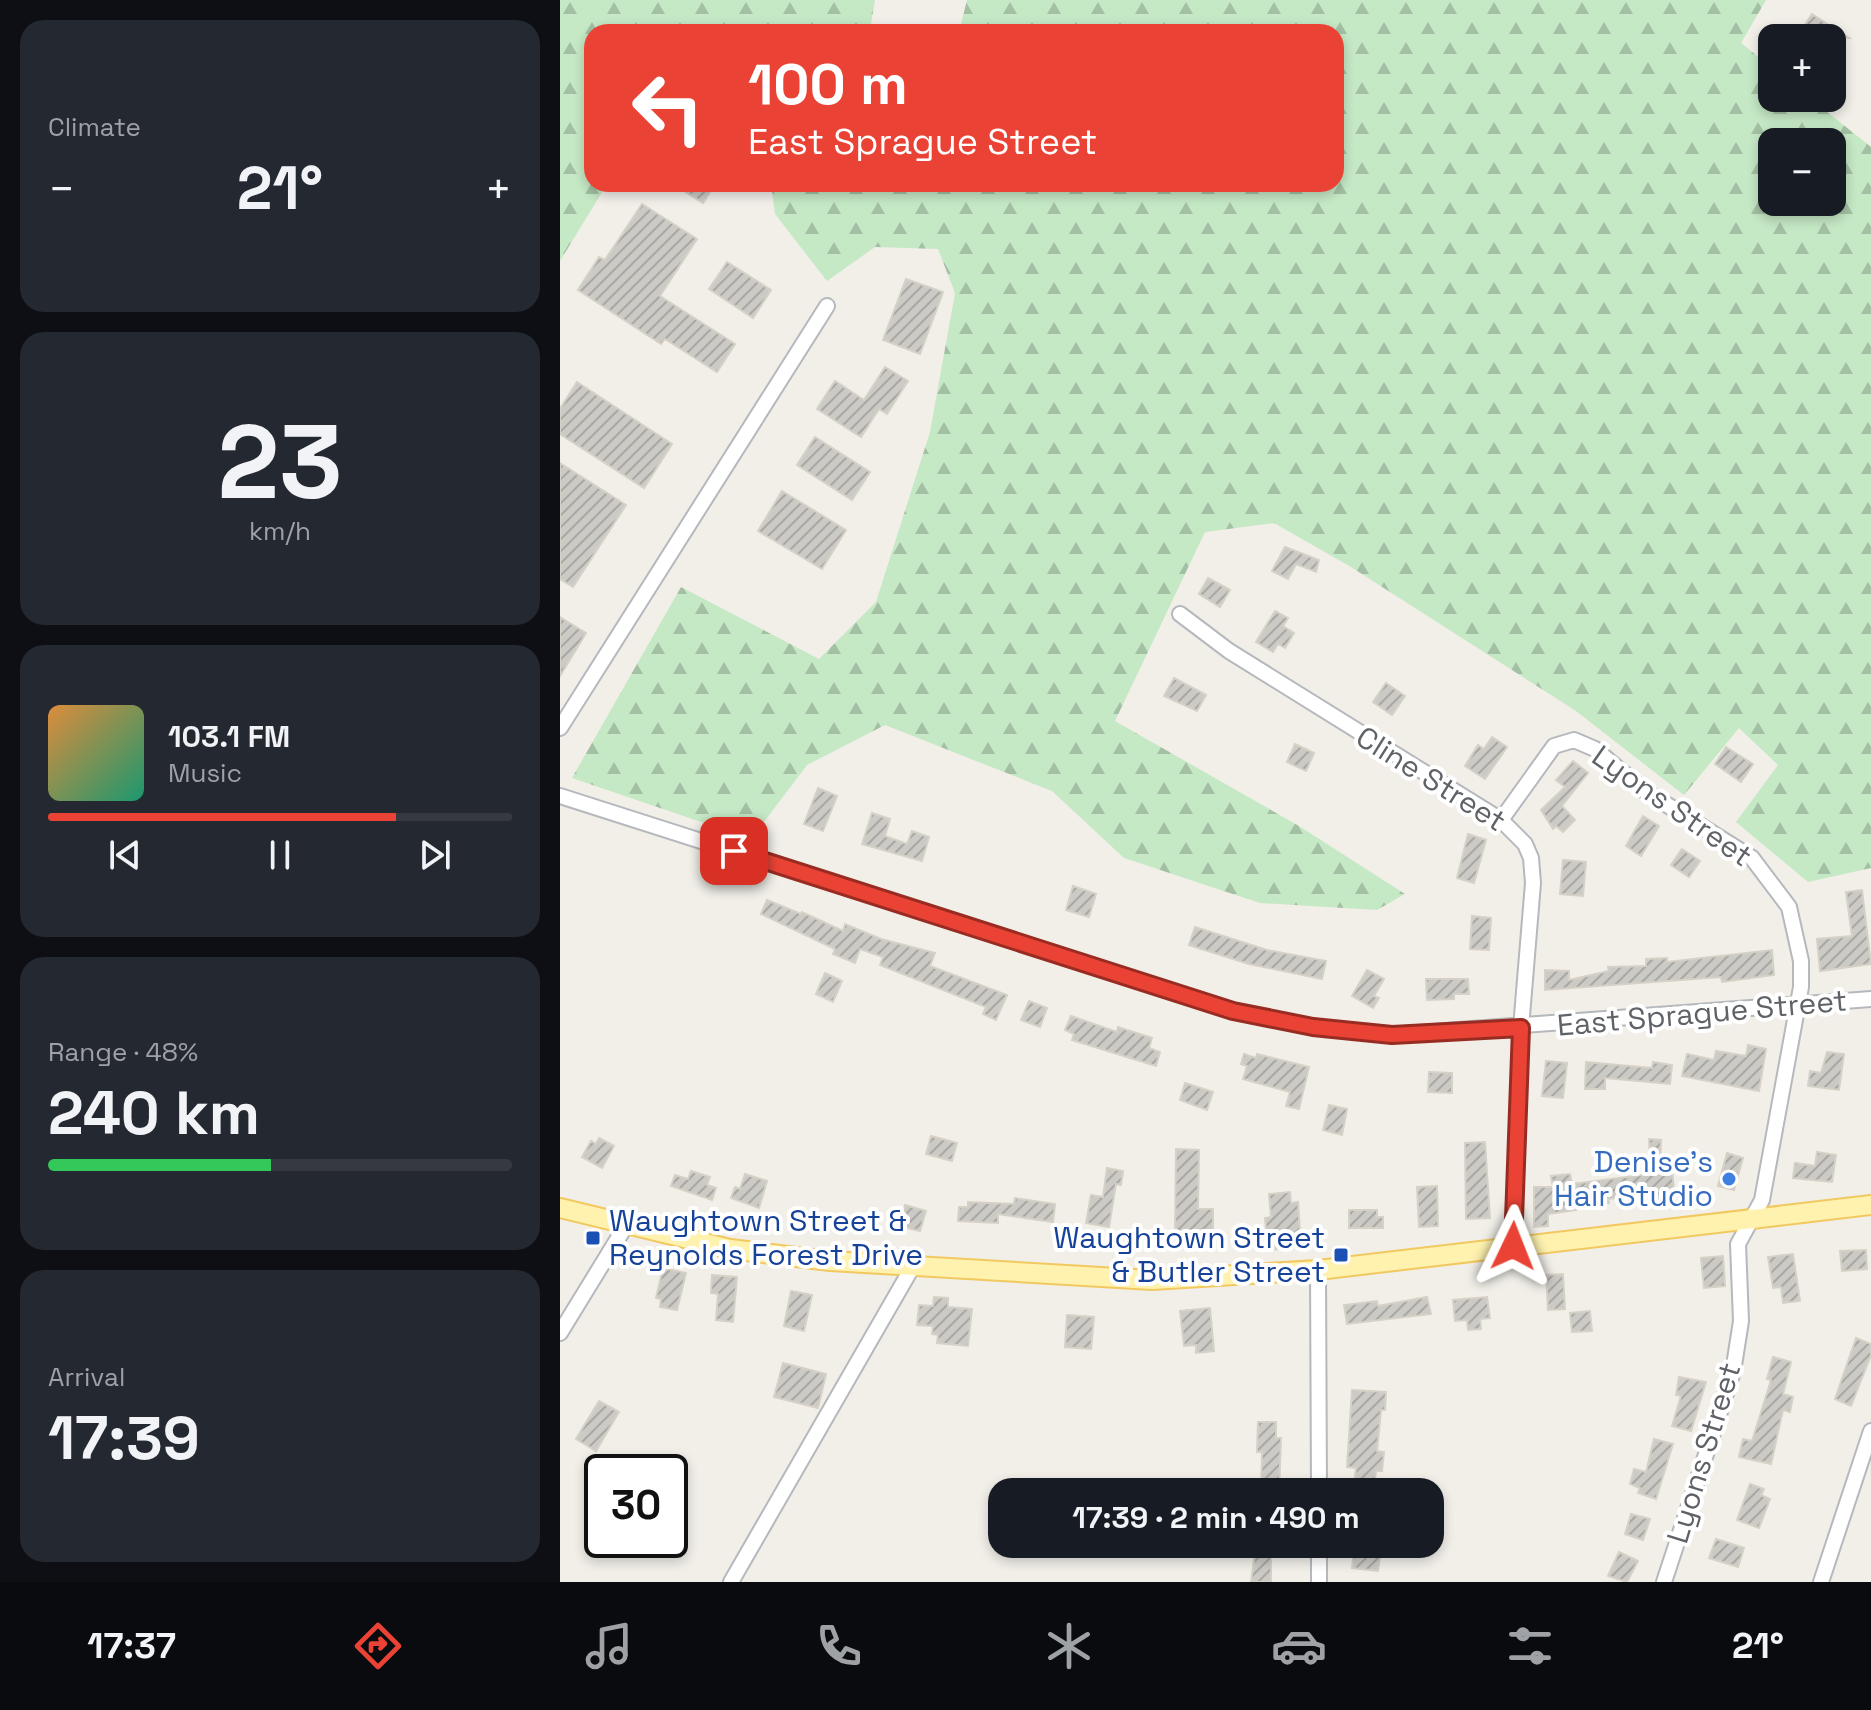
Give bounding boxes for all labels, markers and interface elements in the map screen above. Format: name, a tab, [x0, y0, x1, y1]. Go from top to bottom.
map controls	[1758, 24, 1846, 216]
button: +	[1758, 24, 1846, 112]
text: 100 m	[748, 49, 908, 120]
icon: left	[616, 56, 720, 160]
text: Climate	[48, 110, 141, 144]
text: East Sprague Street	[748, 119, 1097, 165]
button: −	[1758, 128, 1846, 216]
text: 21°	[237, 150, 323, 227]
text: −	[48, 161, 75, 217]
text: +	[485, 161, 512, 217]
text: 23	[217, 396, 343, 528]
text: km/h	[249, 514, 311, 548]
text: 103.1 FM	[168, 717, 290, 756]
street label: Cline Street	[1349, 717, 1513, 840]
street label: Lyons Street	[1585, 736, 1760, 875]
text: Music	[168, 756, 242, 790]
pin	[700, 817, 768, 885]
icon: arrive	[712, 829, 756, 873]
icon: previous	[103, 833, 147, 877]
icon: pause	[258, 833, 302, 877]
icon: next	[413, 833, 457, 877]
street label: East Sprague Street	[1555, 980, 1849, 1045]
text: Range · 48%	[48, 1035, 198, 1069]
text: 240 km	[48, 1075, 260, 1152]
place label: Denise's Hair Studio	[1554, 1142, 1713, 1215]
marker: Denise's Hair Studio	[1720, 1170, 1738, 1188]
place label: Waughtown Street & Reynolds Forest Drive	[609, 1201, 923, 1274]
position arrow	[1471, 1204, 1555, 1288]
place label: Waughtown Street & Butler Street	[1053, 1218, 1325, 1291]
marker: Waughtown Street & Reynolds Forest Drive	[584, 1229, 602, 1247]
marker: Waughtown Street & Butler Street	[1332, 1246, 1350, 1264]
street label: Lyons Street	[1658, 1358, 1749, 1548]
text: Arrival	[48, 1360, 125, 1394]
text: 17:39	[48, 1400, 200, 1477]
speed limit sign: 30	[584, 1454, 688, 1558]
text: 17:39 · 2 min · 490 m	[1072, 1498, 1360, 1537]
icon: directions	[350, 1618, 406, 1674]
icon: music	[581, 1618, 637, 1674]
icon: phone	[811, 1618, 867, 1674]
icon: climate	[1041, 1618, 1097, 1674]
icon: car	[1271, 1618, 1327, 1674]
icon: filters	[1502, 1618, 1558, 1674]
text: 17:37	[87, 1623, 176, 1669]
text: 21°	[1732, 1623, 1784, 1669]

